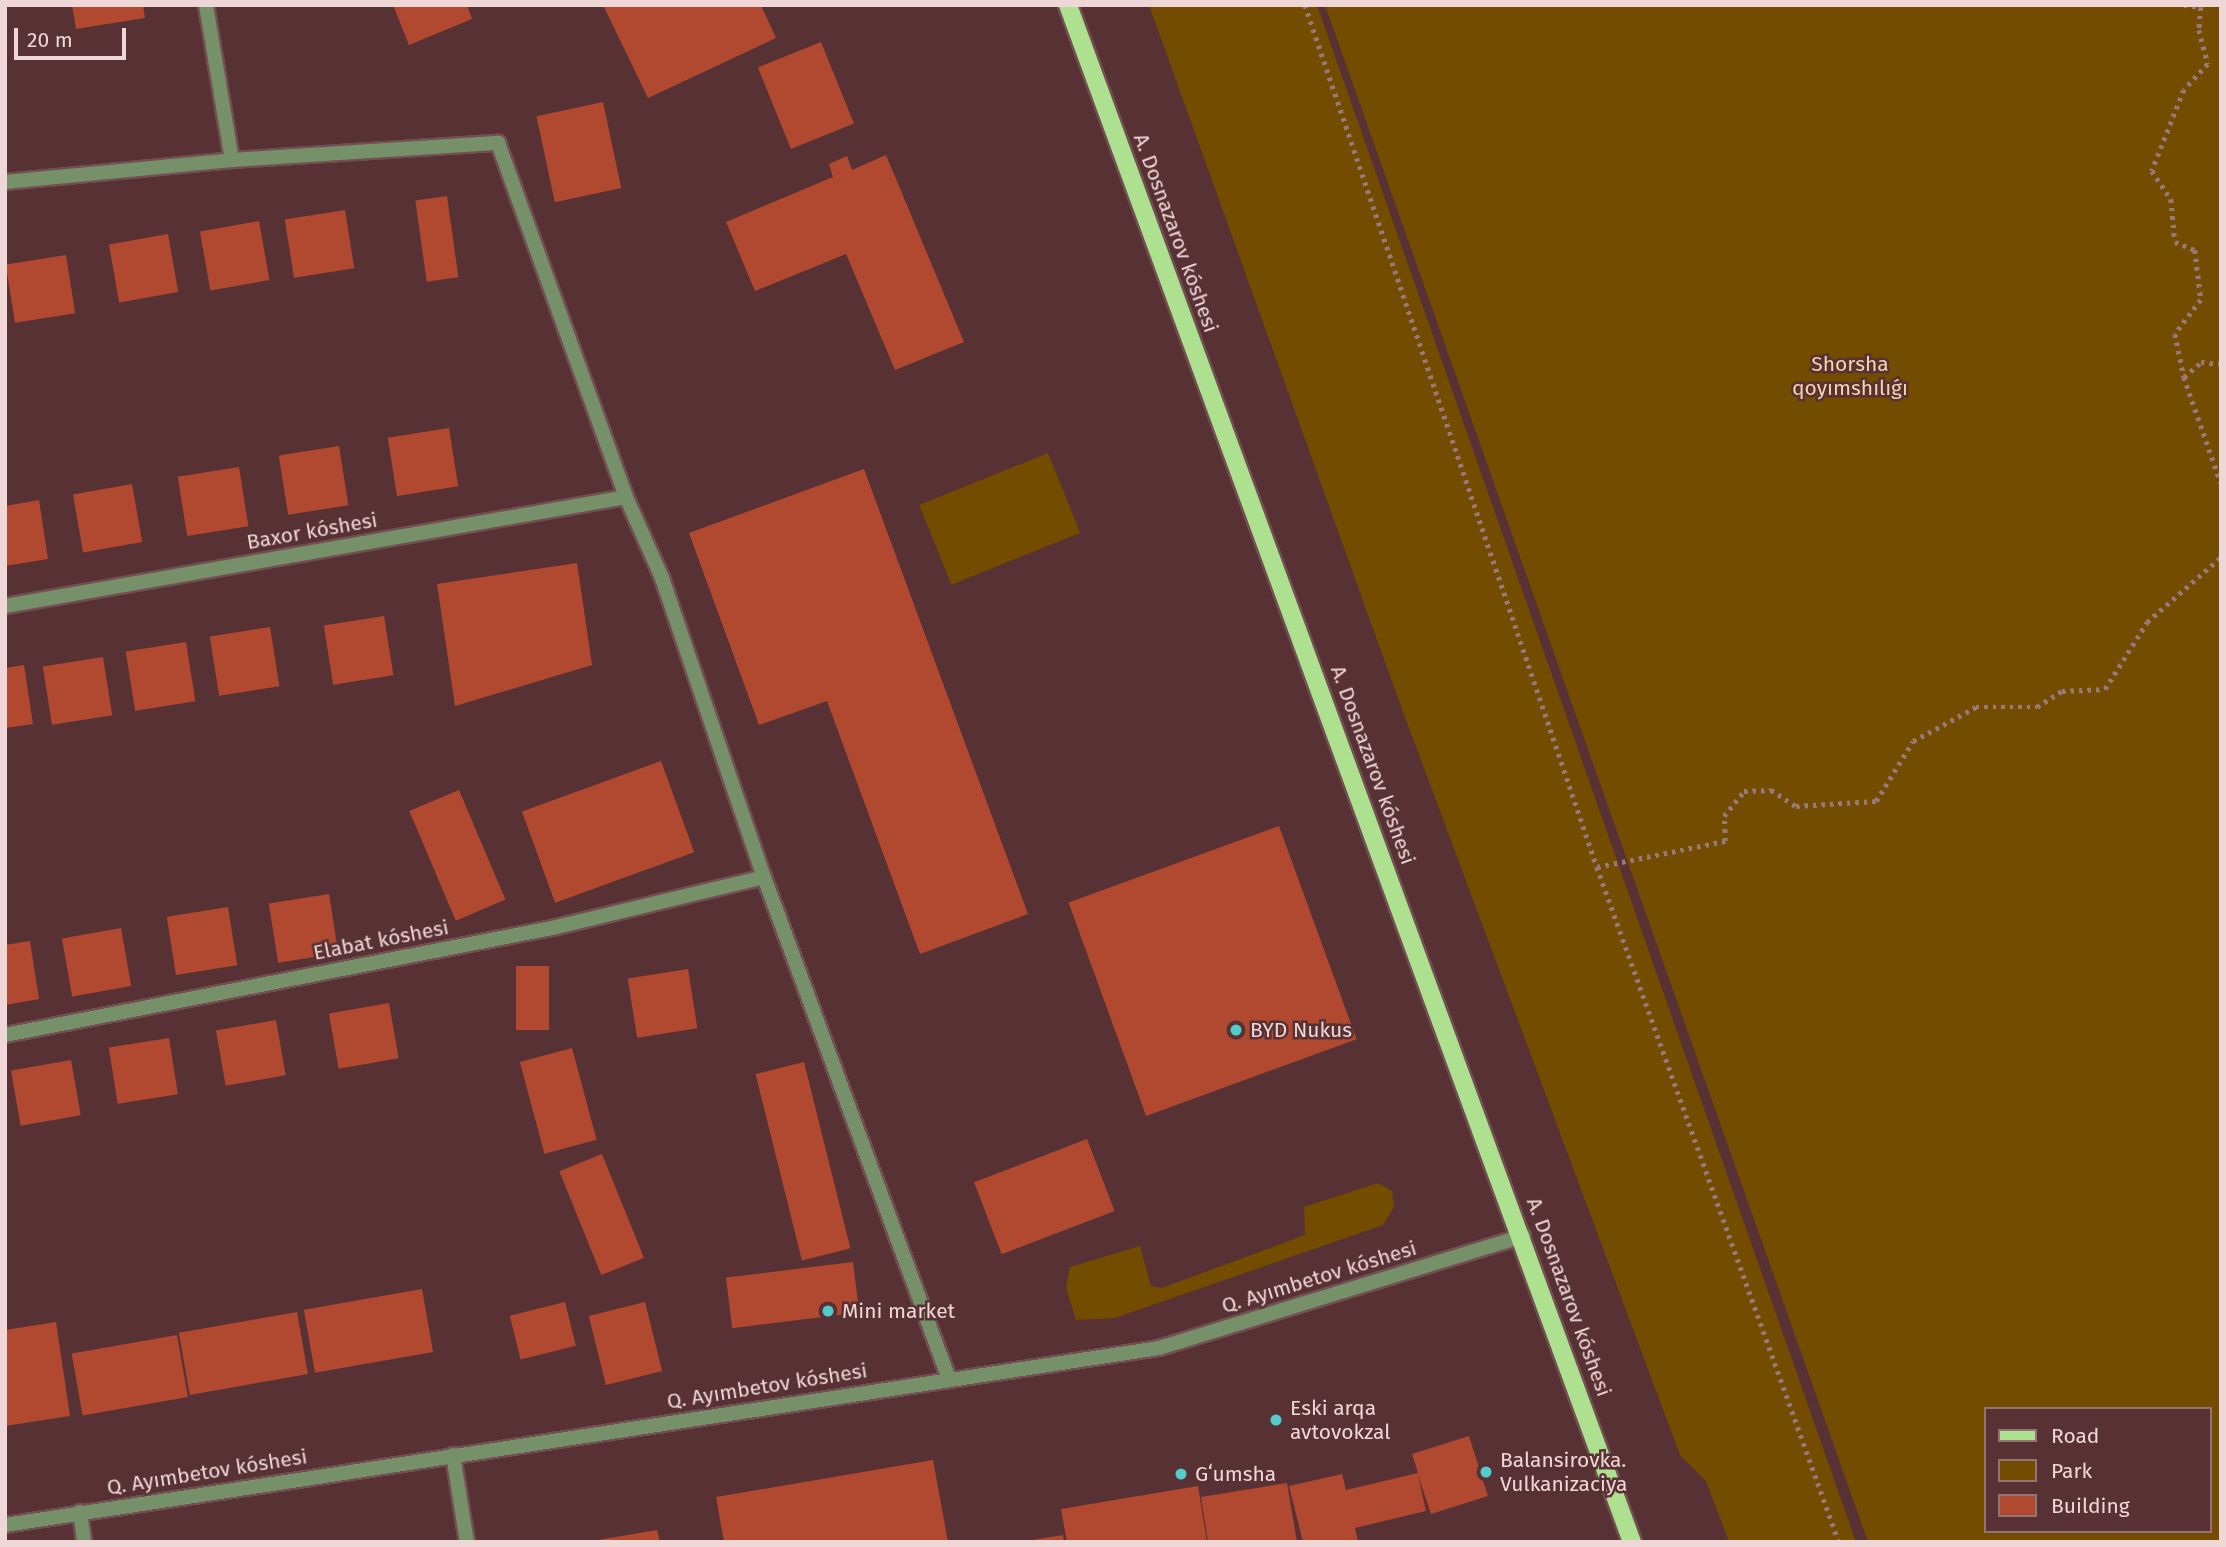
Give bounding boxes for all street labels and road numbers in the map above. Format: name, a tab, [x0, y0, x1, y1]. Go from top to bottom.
street label: A. Dosnazarov kóshesi	[1128, 130, 1224, 336]
street label: Baxor kóshesi	[245, 507, 379, 555]
street label: A. Dosnazarov kóshesi	[1325, 662, 1421, 868]
street label: Elabat kóshesi	[311, 915, 451, 965]
street label: A. Dosnazarov kóshesi	[1521, 1194, 1617, 1400]
street label: Q. Ayımbetov kóshesi	[1219, 1235, 1419, 1319]
street label: Q. Ayımbetov kóshesi	[665, 1358, 869, 1414]
street label: Q. Ayımbetov kóshesi	[105, 1444, 309, 1500]

